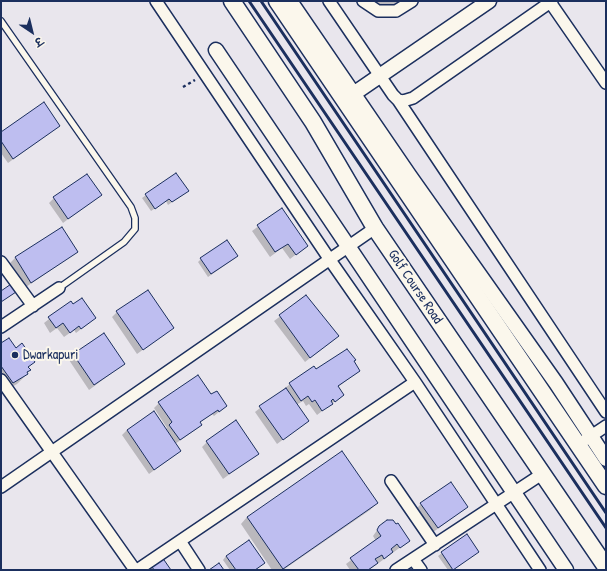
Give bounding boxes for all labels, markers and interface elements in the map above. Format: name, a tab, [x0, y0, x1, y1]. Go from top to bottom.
north arrow	[12, 12, 52, 52]
text: उ	[32, 34, 46, 50]
street label: Golf Course Road	[384, 247, 446, 327]
place label: Dwarkapuri	[23, 347, 78, 363]
marker: Dwarkapuri	[10, 350, 20, 360]

